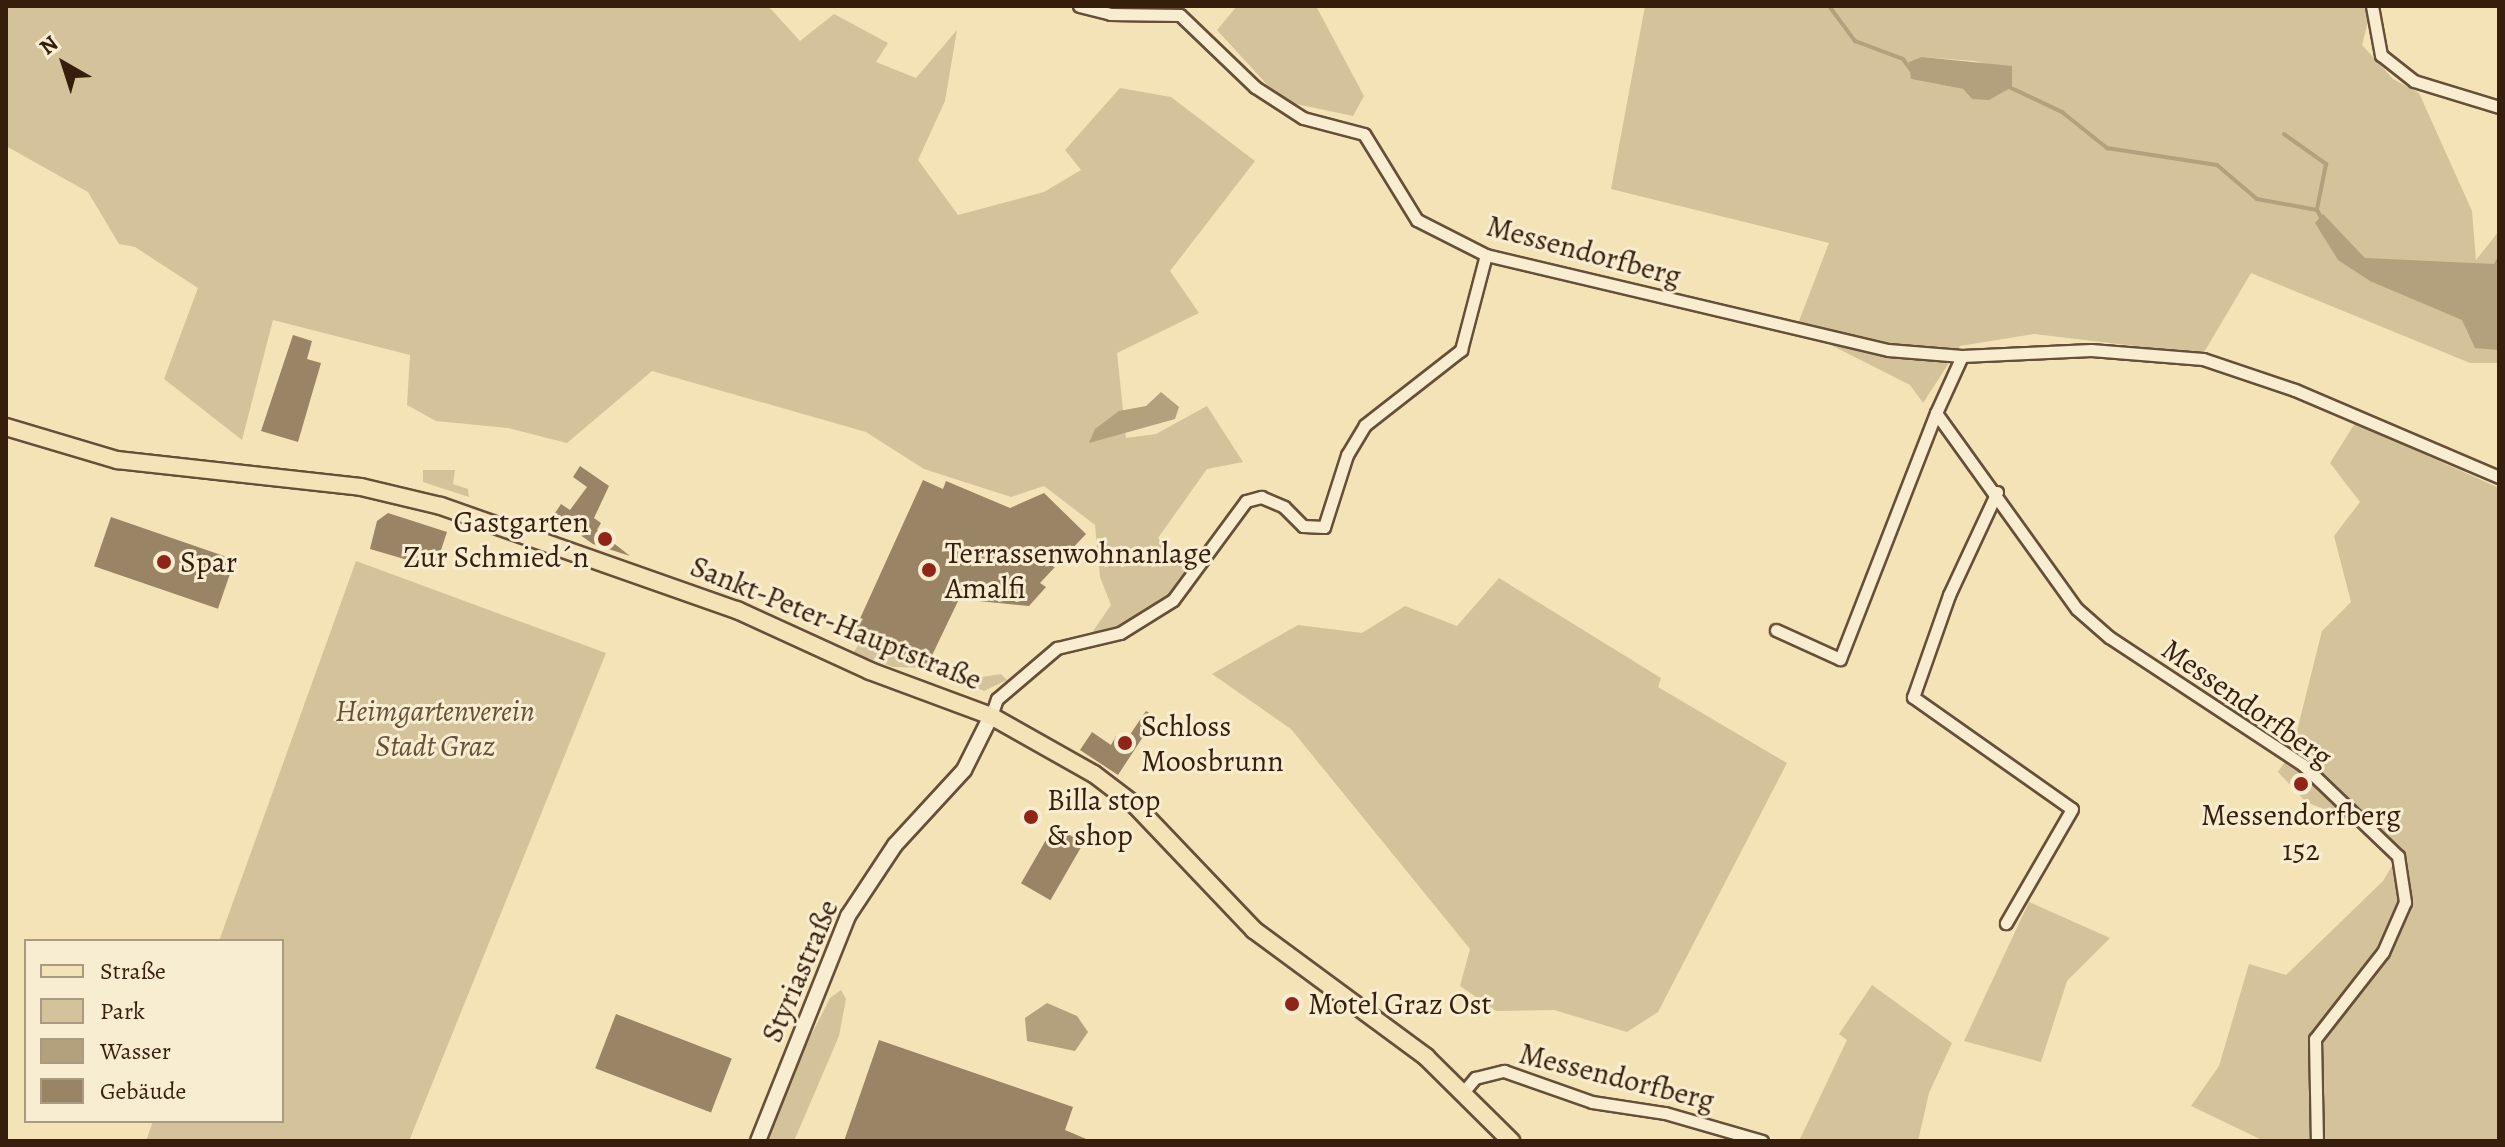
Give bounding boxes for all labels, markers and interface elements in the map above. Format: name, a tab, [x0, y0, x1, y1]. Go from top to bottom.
north arrow	[24, 24, 104, 104]
text: N	[33, 29, 65, 62]
street label: Messendorfberg	[1483, 208, 1685, 294]
place label: Gastgarten Zur Schmied´n	[403, 504, 589, 574]
marker: Gastgarten Zur Schmied´n	[596, 530, 614, 548]
place label: Terrassenwohnanlage Amalfi	[945, 535, 1211, 606]
place label: Spar	[180, 544, 237, 580]
street label: Sankt-Peter-Hauptstraße	[685, 548, 987, 698]
marker: Spar	[155, 553, 173, 571]
marker: Terrassenwohnanlage Amalfi	[920, 561, 938, 579]
street label: Messendorfberg	[2155, 631, 2339, 775]
park label: Heimgartenverein Stadt Graz	[335, 693, 535, 764]
place label: Schloss Moosbrunn	[1141, 708, 1284, 778]
marker: Schloss Moosbrunn	[1116, 734, 1134, 752]
marker: Messendorfberg 152	[2292, 775, 2310, 793]
place label: Billa stop & shop	[1047, 782, 1160, 852]
place label: Messendorfberg 152	[2201, 797, 2401, 868]
marker: Billa stop & shop	[1022, 808, 1040, 826]
street label: Styriastraße	[754, 894, 846, 1048]
legend	[24, 939, 284, 1123]
text: Straße	[100, 955, 166, 987]
place label: Motel Graz Ost	[1308, 986, 1491, 1022]
text: Park	[100, 995, 145, 1027]
marker: Motel Graz Ost	[1283, 995, 1301, 1013]
text: Wasser	[100, 1035, 171, 1067]
street label: Messendorfberg	[1516, 1035, 1718, 1119]
text: Gebäude	[100, 1075, 186, 1107]

